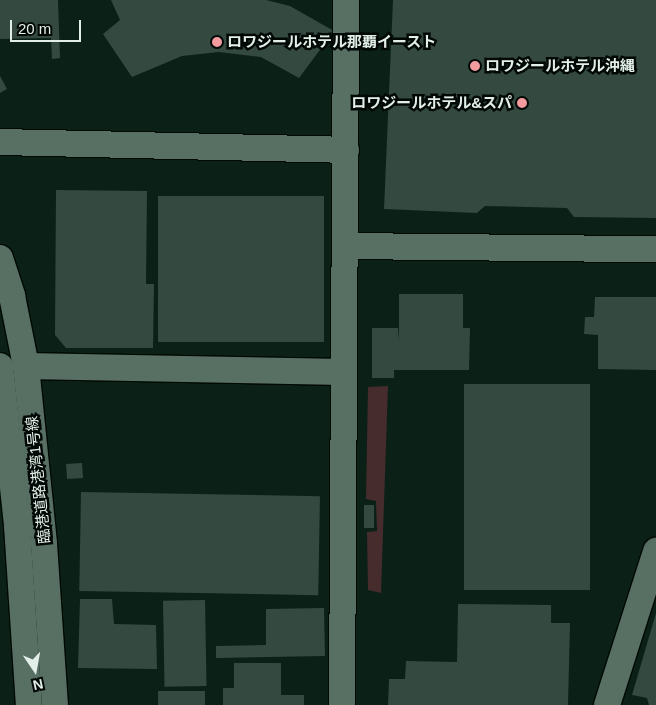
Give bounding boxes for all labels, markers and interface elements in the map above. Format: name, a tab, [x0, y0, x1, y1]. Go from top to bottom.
scale bar	[12, 10, 84, 42]
text: 20 m	[18, 20, 51, 37]
place label: ロワジールホテル那覇イースト	[227, 33, 437, 51]
marker: ロワジールホテル那覇イースト	[211, 36, 223, 48]
place label: ロワジールホテル沖縄	[485, 57, 635, 75]
marker: ロワジールホテル沖縄	[469, 60, 481, 72]
place label: ロワジールホテル&スパ	[351, 94, 512, 112]
marker: ロワジールホテル&スパ	[516, 97, 528, 109]
street label: 臨港道路港湾1号線	[22, 415, 54, 545]
north arrow	[10, 645, 60, 695]
text: N	[32, 676, 45, 694]

